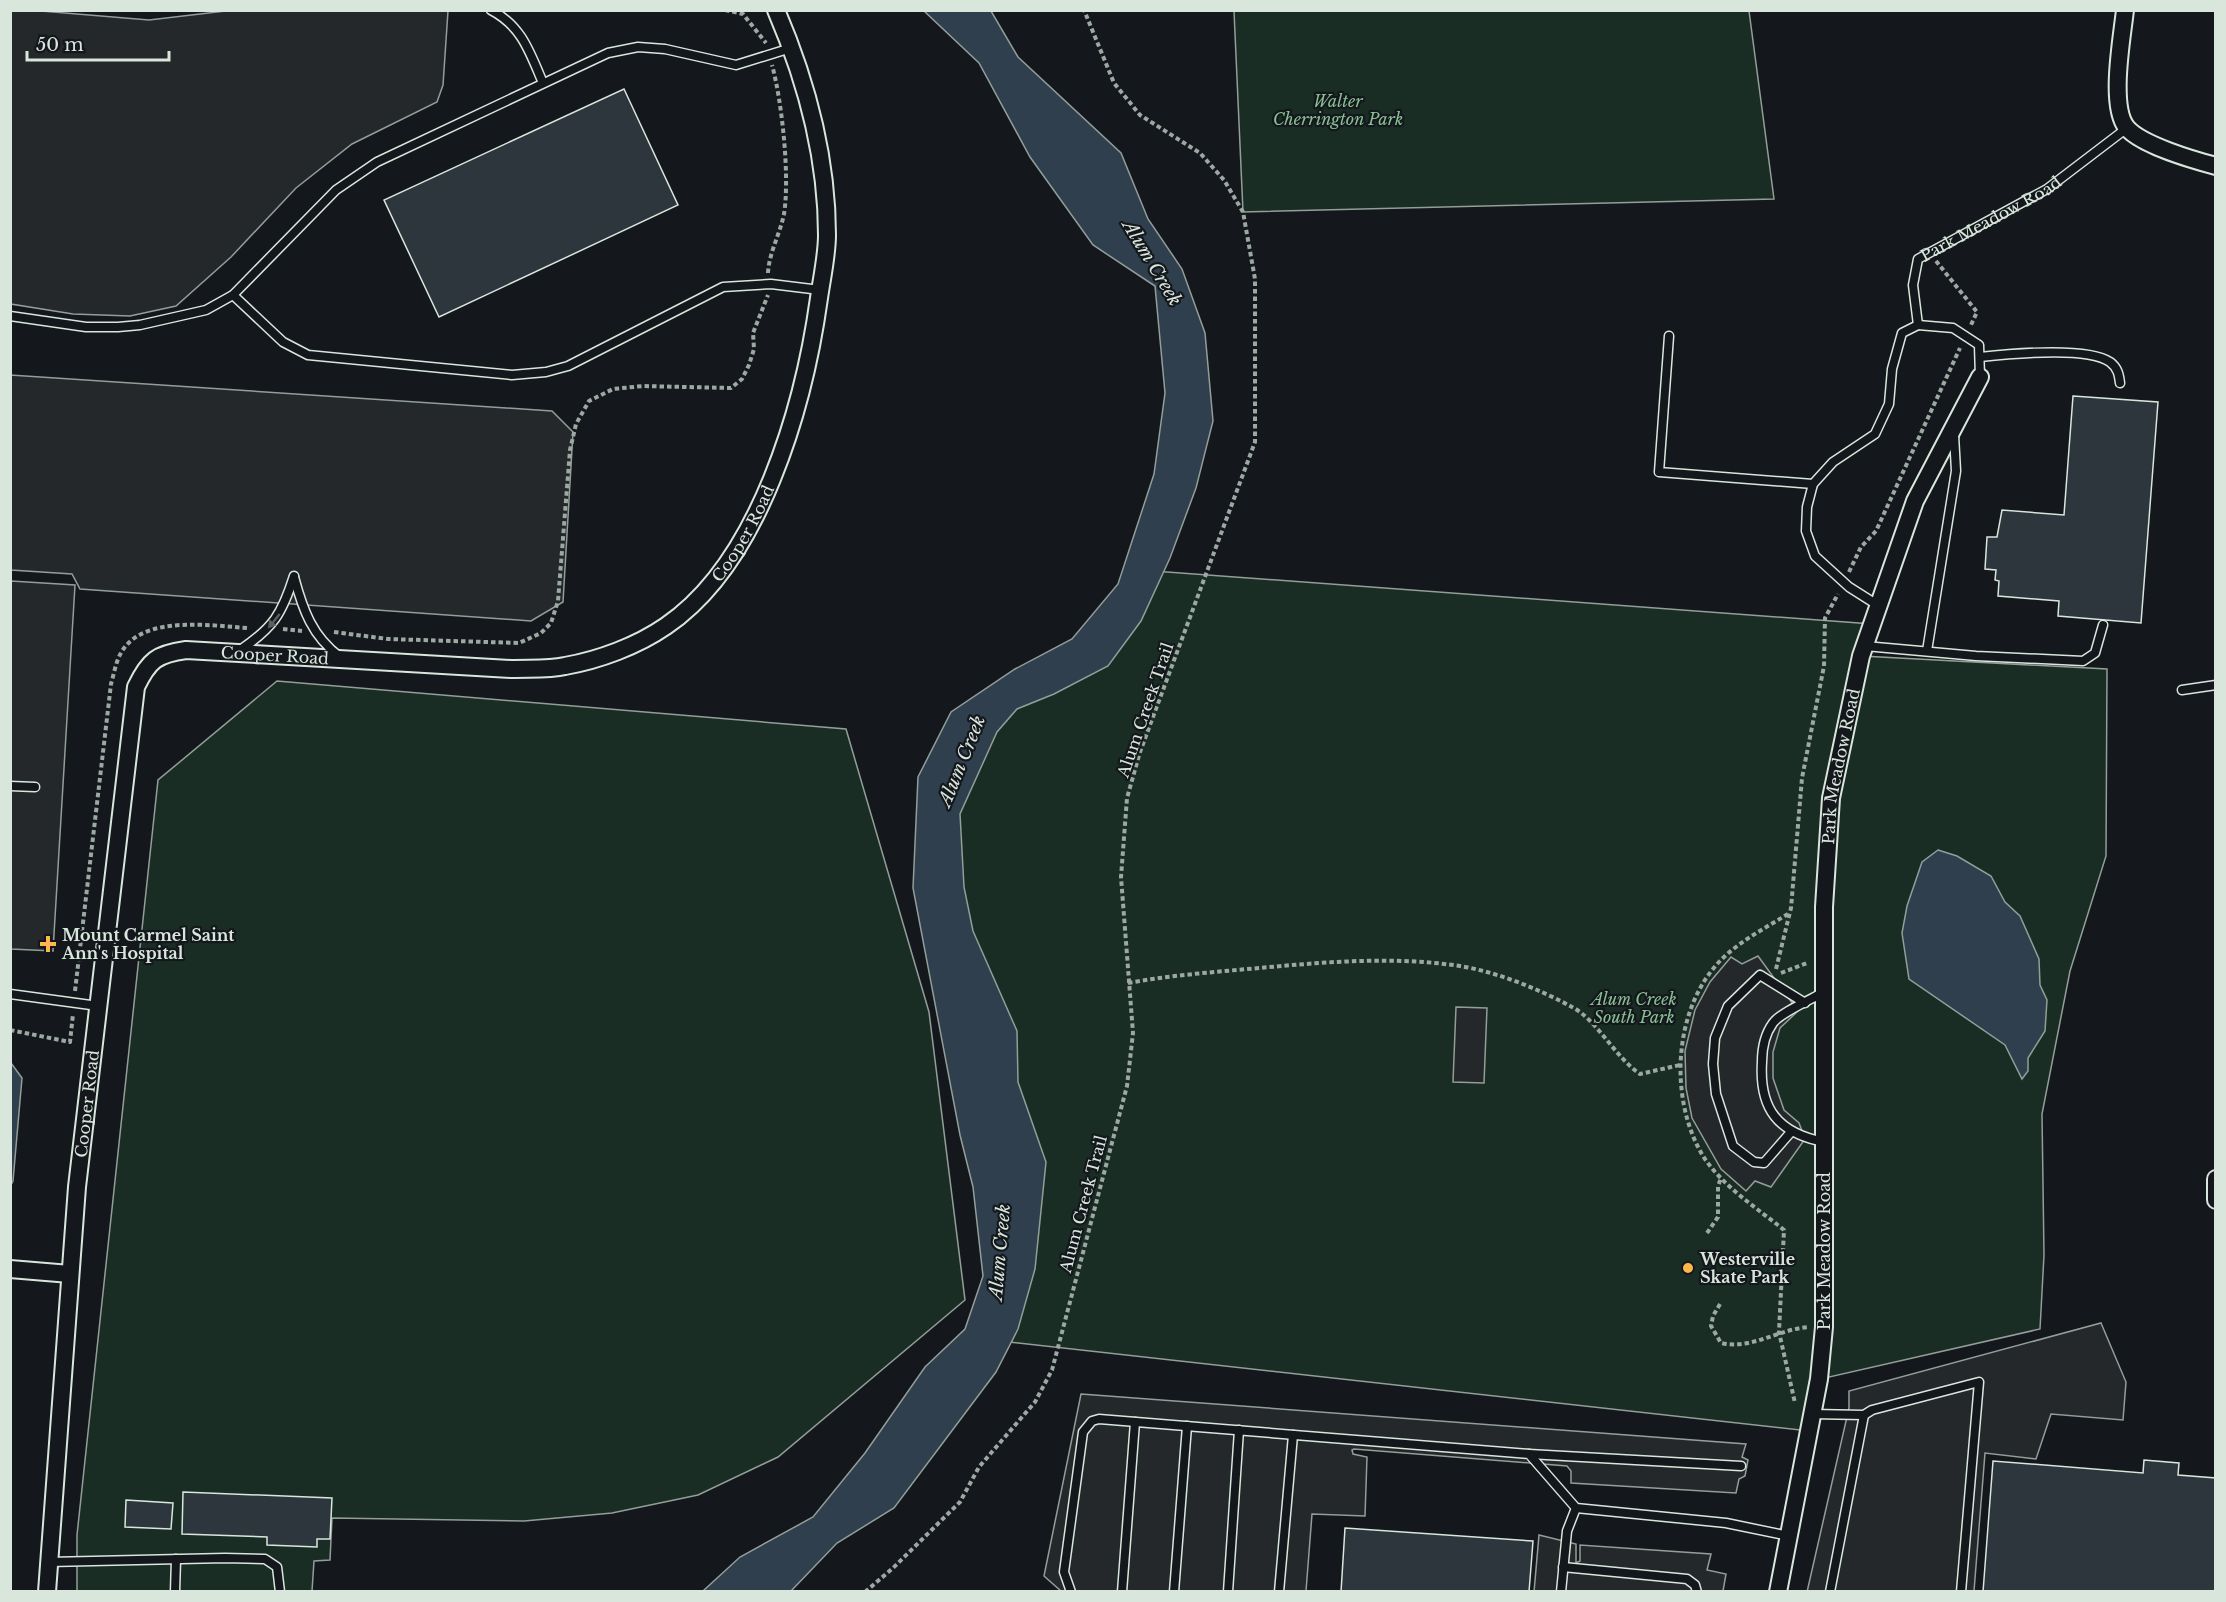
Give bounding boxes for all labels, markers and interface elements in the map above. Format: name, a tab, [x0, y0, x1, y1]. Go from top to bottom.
scale bar	[27, 24, 170, 62]
text: 50 m	[36, 34, 84, 56]
park label: Walter Cherrington Park	[1273, 91, 1403, 129]
street label: Park Meadow Road	[1917, 172, 2065, 266]
water label: Alum Creek	[1117, 214, 1186, 310]
street label: Cooper Road	[707, 482, 778, 586]
one-way arrow	[268, 613, 281, 629]
street label: Alum Creek Trail	[1112, 640, 1177, 781]
street label: Cooper Road	[220, 642, 330, 668]
street label: Park Meadow Road	[1818, 687, 1864, 845]
water label: Alum Creek	[933, 712, 990, 812]
place label: Mount Carmel Saint Ann's Hospital	[61, 925, 235, 963]
marker: Mount Carmel Saint Ann's Hospital	[39, 935, 57, 953]
park label: Alum Creek South Park	[1589, 989, 1677, 1027]
street label: Cooper Road	[71, 1049, 103, 1159]
street label: Alum Creek Trail	[1055, 1133, 1111, 1276]
street label: Park Meadow Road	[1814, 1172, 1834, 1330]
water label: Alum Creek	[985, 1203, 1015, 1303]
place label: Westerville Skate Park	[1699, 1249, 1795, 1287]
marker: Westerville Skate Park	[1681, 1261, 1695, 1275]

